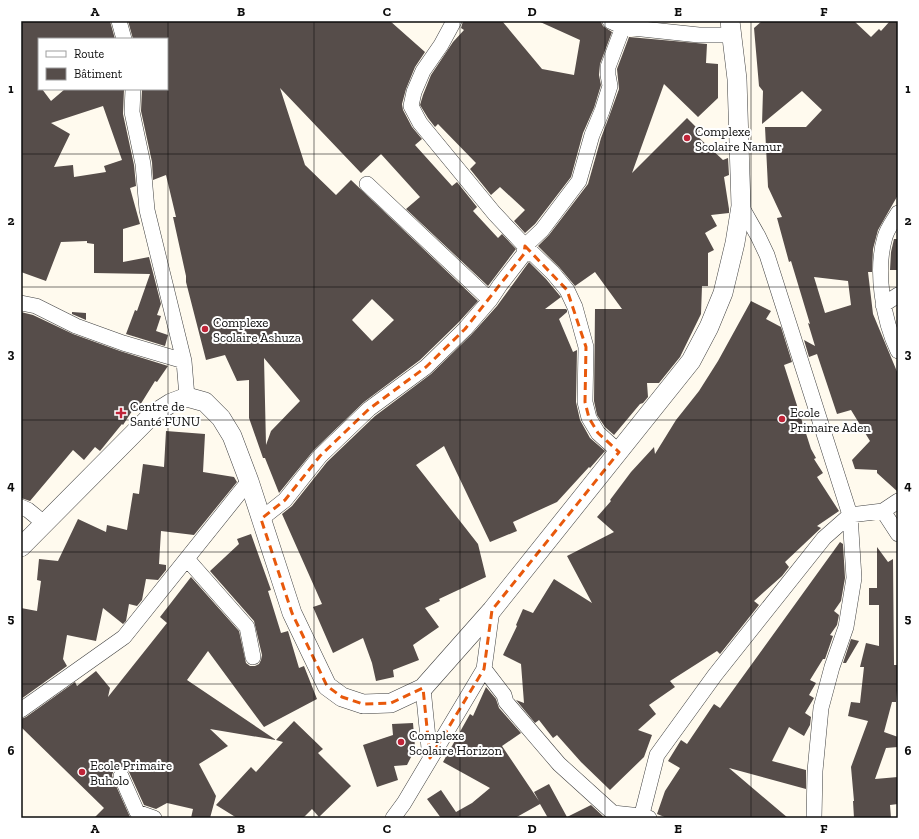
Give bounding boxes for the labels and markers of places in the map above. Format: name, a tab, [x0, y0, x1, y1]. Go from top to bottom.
place label: Complexe Scolaire Namur	[695, 124, 782, 154]
marker: Complexe Scolaire Namur	[682, 133, 692, 143]
place label: Complexe Scolaire Ashuza	[213, 315, 302, 345]
marker: Complexe Scolaire Ashuza	[200, 324, 210, 334]
place label: Centre de Santé FUNU	[130, 399, 200, 429]
place label: Ecole Primaire Aden	[790, 405, 871, 435]
marker: Centre de Santé FUNU	[115, 407, 127, 419]
marker: Ecole Primaire Aden	[777, 414, 787, 424]
place label: Complexe Scolaire Horizon	[409, 728, 502, 758]
marker: Complexe Scolaire Horizon	[396, 737, 406, 747]
place label: Ecole Primaire Buholo	[90, 758, 172, 788]
marker: Ecole Primaire Buholo	[77, 767, 87, 777]

